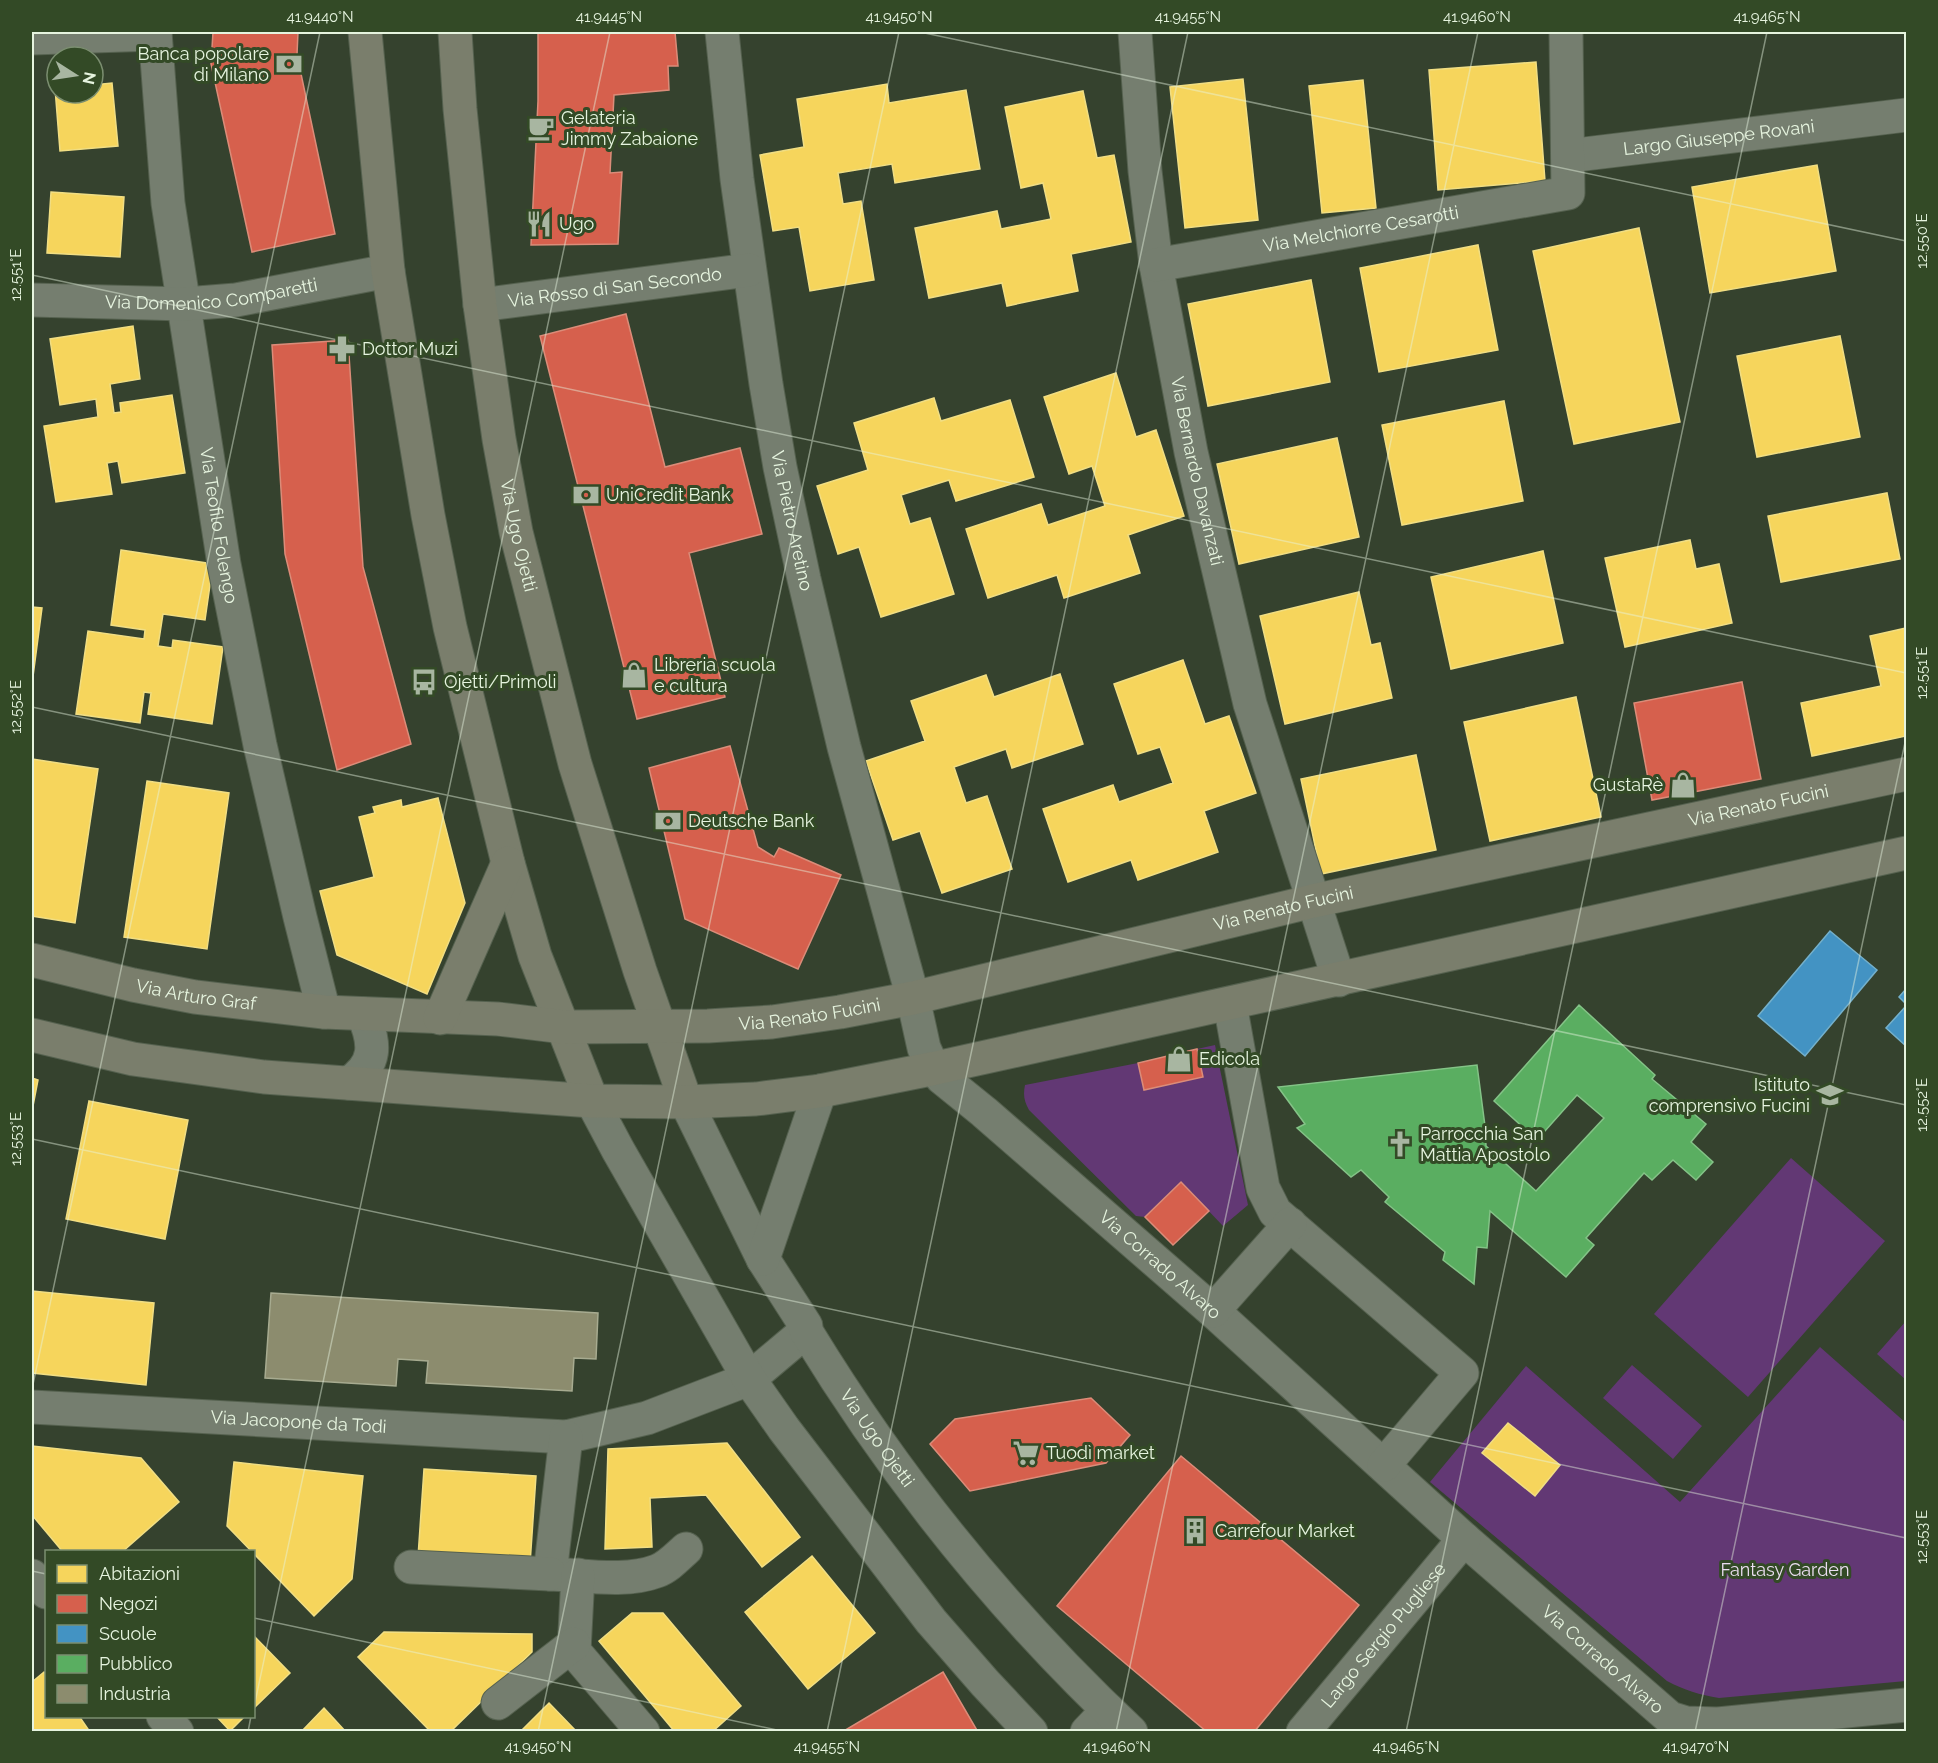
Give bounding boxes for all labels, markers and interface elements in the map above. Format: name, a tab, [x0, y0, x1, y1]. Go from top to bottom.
text: 41.9440°N	[286, 8, 354, 26]
text: 41.9445°N	[576, 8, 642, 26]
text: 41.9450°N	[865, 8, 933, 26]
text: 41.9455°N	[1155, 8, 1221, 26]
text: 41.9460°N	[1443, 8, 1511, 26]
text: 41.9465°N	[1733, 8, 1801, 26]
place label: Banca popolare di Milano	[137, 43, 269, 85]
north arrow	[45, 45, 105, 105]
bank icon: Banca popolare di Milano	[274, 49, 304, 79]
text: N	[79, 70, 100, 86]
place label: Gelateria Jimmy Zabaione	[561, 107, 699, 149]
cafe icon: Gelateria Jimmy Zabaione	[526, 113, 556, 143]
street label: Largo Giuseppe Rovani	[1622, 115, 1816, 159]
street label: Via Melchiorre Cesarotti	[1261, 201, 1460, 256]
restaurant icon: Ugo	[524, 209, 554, 239]
place label: Ugo	[559, 213, 595, 234]
text: 12.550°E	[1913, 213, 1931, 269]
text: 12.551°E	[7, 249, 25, 301]
street label: Via Rosso di San Secondo	[507, 263, 723, 311]
street label: Via Domenico Comparetti	[105, 274, 319, 314]
pharmacy icon: Dottor Muzi	[327, 334, 357, 364]
place label: Dottor Muzi	[362, 338, 458, 359]
street label: Via Bernardo Davanzati	[1167, 375, 1228, 567]
street label: Via Teofilo Folengo	[196, 446, 243, 606]
street label: Via Pietro Aretino	[767, 449, 818, 593]
street label: Via Ugo Ojetti	[497, 478, 542, 594]
bank icon: UniCredit Bank	[571, 480, 601, 510]
place label: UniCredit Bank	[606, 484, 731, 505]
text: 12.551°E	[1913, 647, 1931, 699]
place label: Libreria scuola e cultura	[654, 654, 775, 696]
shop icon: Libreria scuola e cultura	[619, 660, 649, 690]
bus stop icon: Ojetti/Primoli	[409, 667, 439, 697]
place label: Ojetti/Primoli	[444, 671, 556, 692]
text: 12.552°E	[7, 680, 25, 734]
shop icon: GustaRè	[1668, 770, 1698, 800]
place label: GustaRè	[1593, 774, 1663, 795]
street label: Via Renato Fucini	[1686, 780, 1830, 830]
bank icon: Deutsche Bank	[653, 806, 683, 836]
place label: Deutsche Bank	[688, 810, 815, 831]
street label: Via Renato Fucini	[1211, 882, 1355, 935]
street label: Via Arturo Graf	[134, 975, 258, 1014]
street label: Via Renato Fucini	[738, 993, 882, 1034]
shop icon: Edicola	[1164, 1044, 1194, 1074]
place label: Edicola	[1199, 1048, 1260, 1069]
place label: Istituto comprensivo Fucini	[1649, 1074, 1810, 1116]
text: 12.552°E	[1913, 1078, 1931, 1132]
school or university icon: Istituto comprensivo Fucini	[1815, 1080, 1845, 1110]
text: 12.553°E	[7, 1112, 25, 1166]
place label: Parrocchia San Mattia Apostolo	[1420, 1123, 1550, 1165]
church icon: Parrocchia San Mattia Apostolo	[1385, 1129, 1415, 1159]
street label: Via Corrado Alvaro	[1095, 1206, 1226, 1323]
street label: Via Ugo Ojetti	[836, 1385, 919, 1491]
street label: Via Jacopone da Todi	[210, 1406, 387, 1437]
supermarket icon: Tuodì market	[1011, 1438, 1041, 1468]
place label: Tuodì market	[1046, 1442, 1155, 1463]
text: 12.553°E	[1913, 1510, 1931, 1564]
building icon: Carrefour Market	[1180, 1516, 1210, 1546]
place label: Carrefour Market	[1215, 1520, 1355, 1541]
legend	[45, 1550, 255, 1718]
street label: Largo Sergio Pugliese	[1317, 1558, 1450, 1712]
park label: Fantasy Garden	[1721, 1559, 1849, 1580]
text: Abitazioni	[99, 1563, 180, 1584]
text: Negozi	[99, 1593, 158, 1614]
street label: Via Corrado Alvaro	[1538, 1600, 1668, 1718]
text: Scuole	[99, 1623, 157, 1644]
text: Pubblico	[99, 1653, 173, 1674]
text: Industria	[99, 1683, 171, 1704]
text: 41.9450°N	[504, 1738, 572, 1756]
text: 41.9455°N	[794, 1738, 860, 1756]
text: 41.9460°N	[1083, 1738, 1151, 1756]
text: 41.9465°N	[1372, 1738, 1440, 1756]
text: 41.9470°N	[1663, 1738, 1729, 1756]

